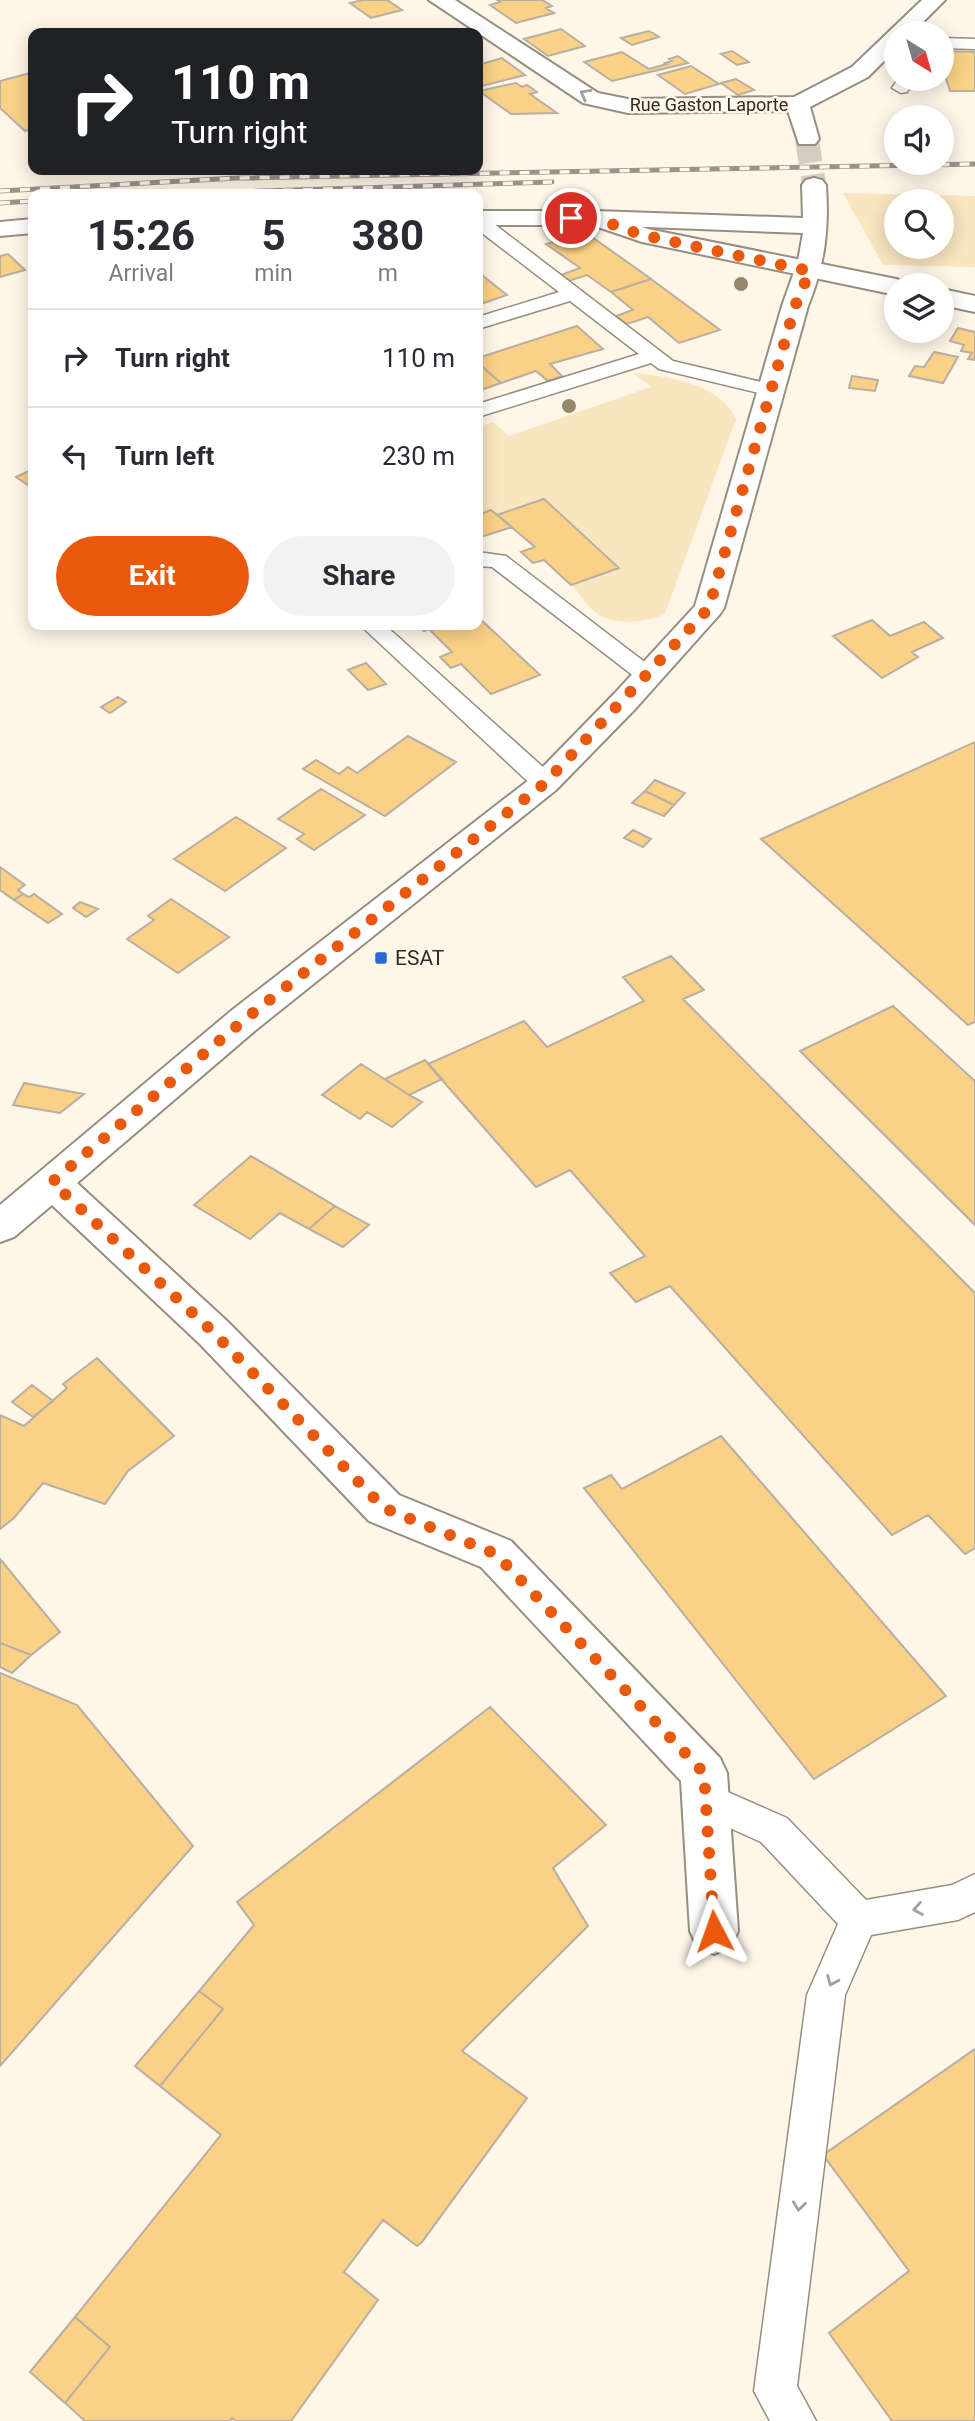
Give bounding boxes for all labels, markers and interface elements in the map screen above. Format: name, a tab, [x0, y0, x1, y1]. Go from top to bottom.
north arrow	[884, 21, 954, 91]
map controls	[884, 21, 954, 343]
text: 110 m	[171, 54, 310, 111]
icon: right	[56, 56, 147, 147]
one-way arrow	[580, 88, 593, 102]
street label: Rue Gaston Laporte	[630, 94, 788, 115]
button: sound	[884, 105, 954, 175]
text: Turn right	[171, 113, 307, 151]
pin	[541, 188, 601, 248]
button: search	[884, 189, 954, 259]
icon: arrive	[552, 199, 590, 237]
text: 15:26	[87, 211, 195, 260]
text: 5	[261, 211, 286, 260]
text: 380	[352, 211, 424, 260]
text: Arrival	[108, 260, 174, 287]
text: min	[254, 260, 293, 287]
text: m	[378, 260, 398, 287]
button: layers	[884, 273, 954, 343]
icon: right	[56, 339, 94, 377]
text: Turn right	[115, 343, 230, 373]
text: 110 m	[382, 343, 455, 373]
icon: left	[56, 437, 94, 475]
text: Turn left	[115, 441, 214, 471]
text: 230 m	[382, 441, 455, 471]
button: Exit	[56, 536, 249, 616]
button: Share	[263, 536, 455, 616]
place label: ESAT	[395, 946, 445, 970]
marker: ESAT	[373, 950, 389, 966]
position arrow	[677, 1894, 751, 1968]
one-way arrow	[912, 1901, 924, 1916]
one-way arrow	[826, 1974, 840, 1987]
one-way arrow	[791, 2200, 806, 2212]

